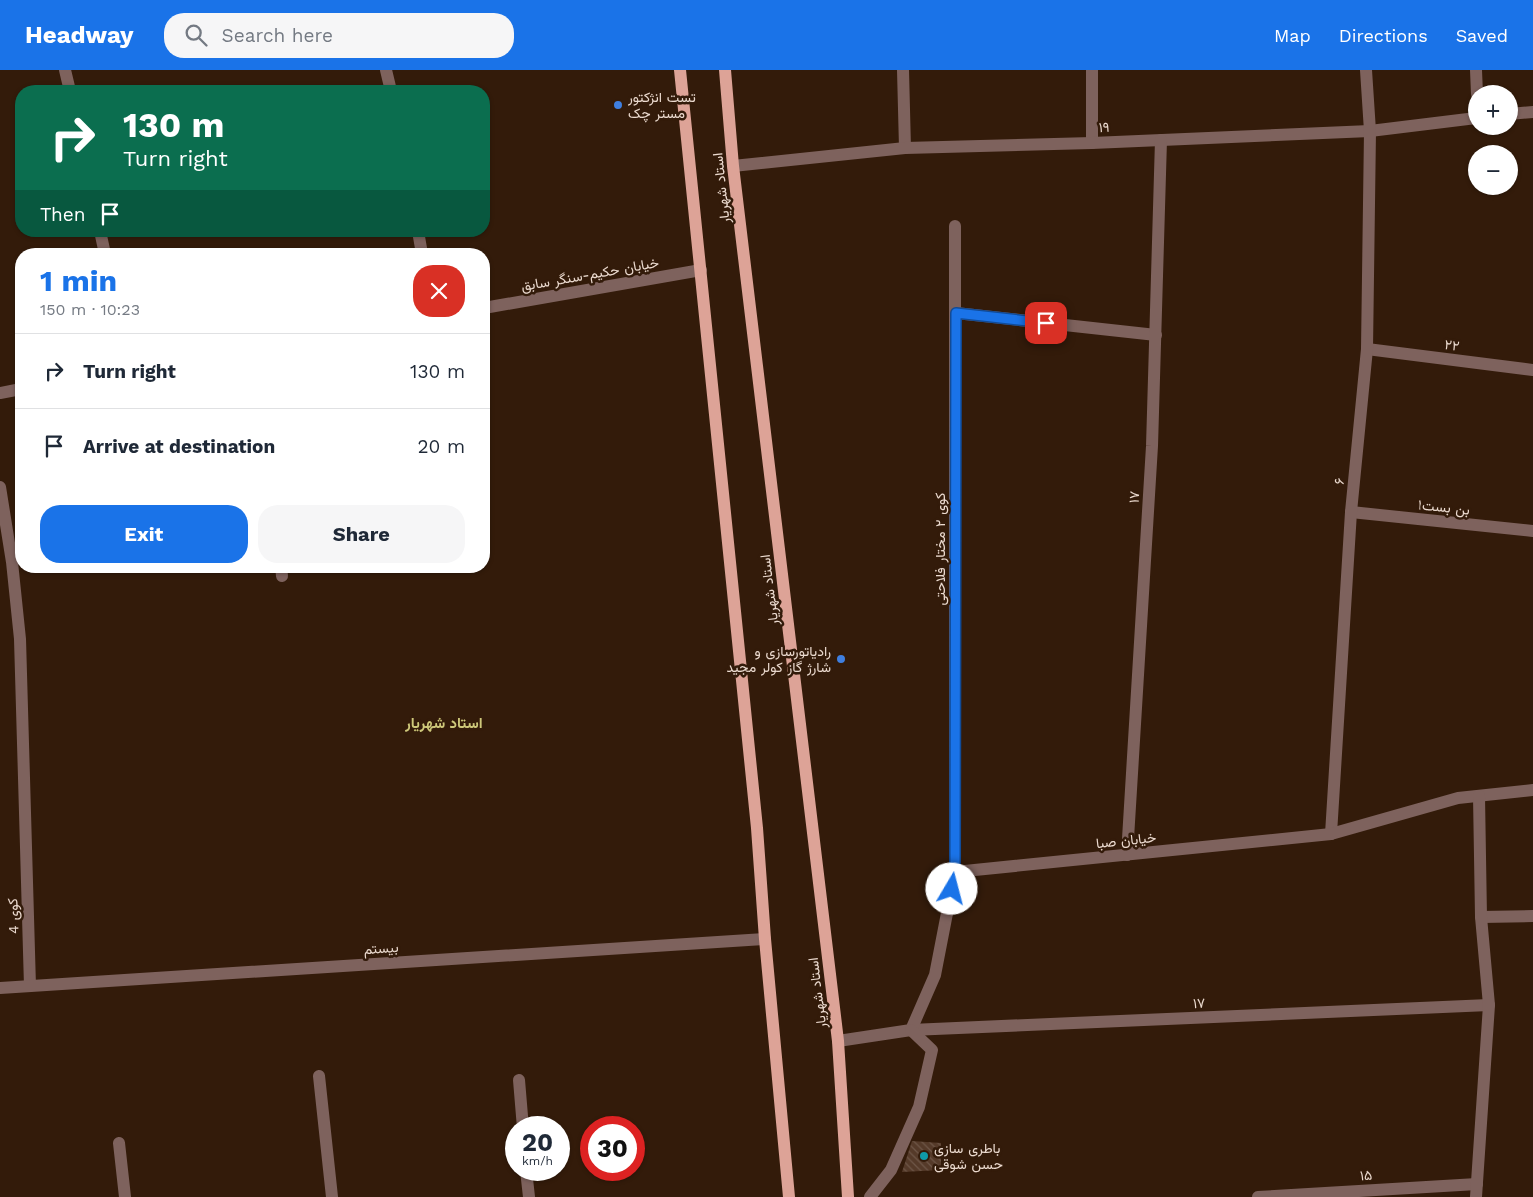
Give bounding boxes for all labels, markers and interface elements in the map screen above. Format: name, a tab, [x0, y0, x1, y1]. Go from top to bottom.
search box	[164, 13, 514, 58]
text: Headway	[25, 21, 134, 49]
icon: search	[182, 21, 210, 49]
text: Search here	[222, 24, 333, 47]
text: Map	[1274, 25, 1311, 46]
text: Directions	[1339, 25, 1428, 46]
text: Saved	[1456, 25, 1508, 46]
map controls	[1468, 85, 1518, 195]
button: +	[1468, 85, 1518, 135]
place label: تست انژکتور مستر چک	[627, 89, 696, 123]
marker: تست انژکتور مستر چک	[612, 99, 624, 111]
text: 130 m	[123, 104, 224, 146]
icon: right	[40, 105, 105, 170]
street label: ۱۹	[1098, 119, 1110, 135]
button: −	[1468, 145, 1518, 195]
text: Turn right	[123, 146, 228, 171]
street label: استاد شهریار	[709, 152, 734, 225]
icon: arrive	[96, 200, 124, 228]
text: Then	[40, 203, 86, 226]
street label: خیابان حکیم-سنگر سابق	[520, 254, 660, 295]
text: 1 min	[40, 263, 117, 298]
button: close	[413, 265, 465, 317]
text: 150 m · 10:23	[40, 300, 140, 319]
pin	[1025, 302, 1067, 344]
icon: arrive	[1032, 309, 1060, 337]
street label: ۲۲	[1444, 336, 1460, 354]
icon: right	[40, 357, 68, 385]
text: Turn right	[83, 360, 176, 383]
text: 130 m	[410, 360, 465, 383]
icon: arrive	[40, 432, 68, 460]
text: Arrive at destination	[83, 435, 275, 458]
text: 20 m	[418, 435, 465, 458]
street label: ۶	[1331, 477, 1347, 485]
street label: ۱۷	[1126, 490, 1142, 504]
street label: کوی ۲ مختار فلاحتی	[932, 492, 949, 606]
street label: بن بست۱	[1417, 496, 1471, 519]
button: Exit	[40, 505, 248, 563]
button: Share	[258, 505, 465, 563]
street label: استاد شهریار	[757, 554, 782, 627]
place label: رادیاتورسازی و شارژ گاز کولر مجید	[727, 643, 831, 676]
marker: رادیاتورسازی و شارژ گاز کولر مجید	[835, 653, 847, 665]
district label: استاد شهریار	[404, 714, 483, 732]
street label: خیابان صبا	[1095, 829, 1157, 852]
position arrow	[925, 862, 977, 914]
street label: کوی 4	[4, 898, 23, 934]
street label: بیستم	[363, 939, 399, 958]
street label: استاد شهریار	[805, 957, 830, 1030]
street label: ۱۷	[1192, 995, 1206, 1011]
speed limit sign: 30	[580, 1116, 645, 1181]
text: 20	[522, 1128, 553, 1157]
place label: باطری سازی حسن شوقی	[934, 1140, 1003, 1173]
marker: باطری سازی حسن شوقی	[918, 1150, 930, 1162]
text: km/h	[522, 1154, 553, 1168]
street label: ۱۵	[1359, 1167, 1373, 1183]

